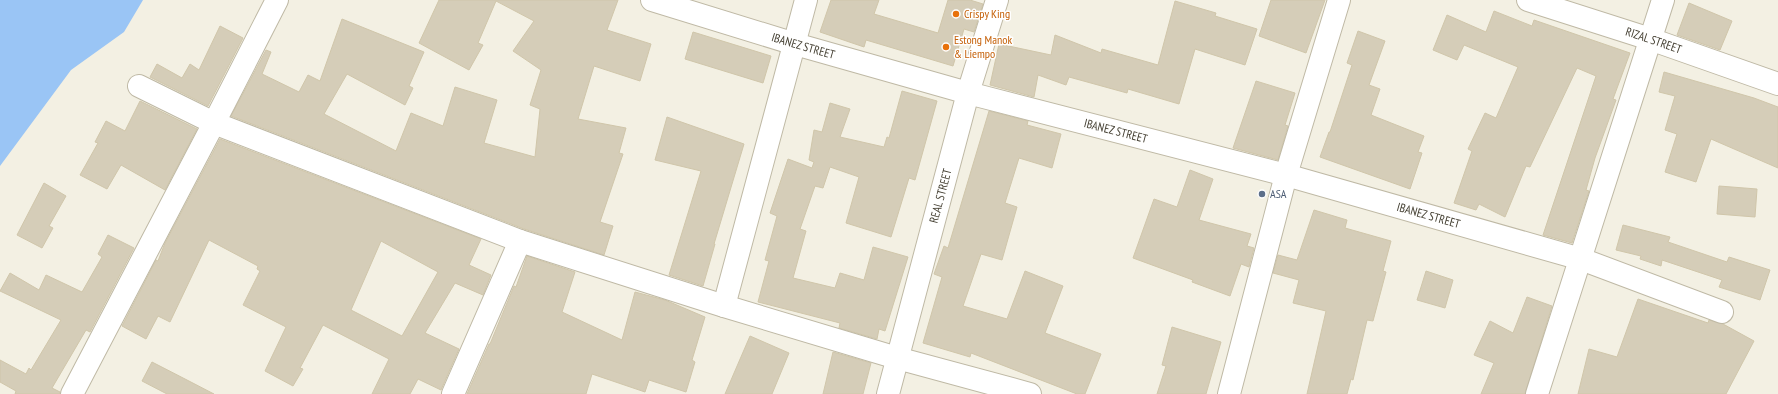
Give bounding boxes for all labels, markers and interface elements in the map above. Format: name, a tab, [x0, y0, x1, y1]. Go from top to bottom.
place label: Crispy King	[964, 6, 1010, 21]
marker: Crispy King	[951, 9, 961, 19]
street label: RIZAL STREET	[1624, 24, 1684, 57]
street label: IBANEZ STREET	[770, 29, 837, 62]
place label: Estong Manok & Liempo	[954, 32, 1012, 61]
marker: Estong Manok & Liempo	[941, 42, 951, 52]
street label: IBANEZ STREET	[1082, 115, 1150, 146]
street label: REAL STREET	[926, 166, 955, 225]
place label: ASA	[1270, 186, 1287, 201]
marker: ASA	[1257, 189, 1267, 199]
street label: IBANEZ STREET	[1395, 199, 1463, 231]

